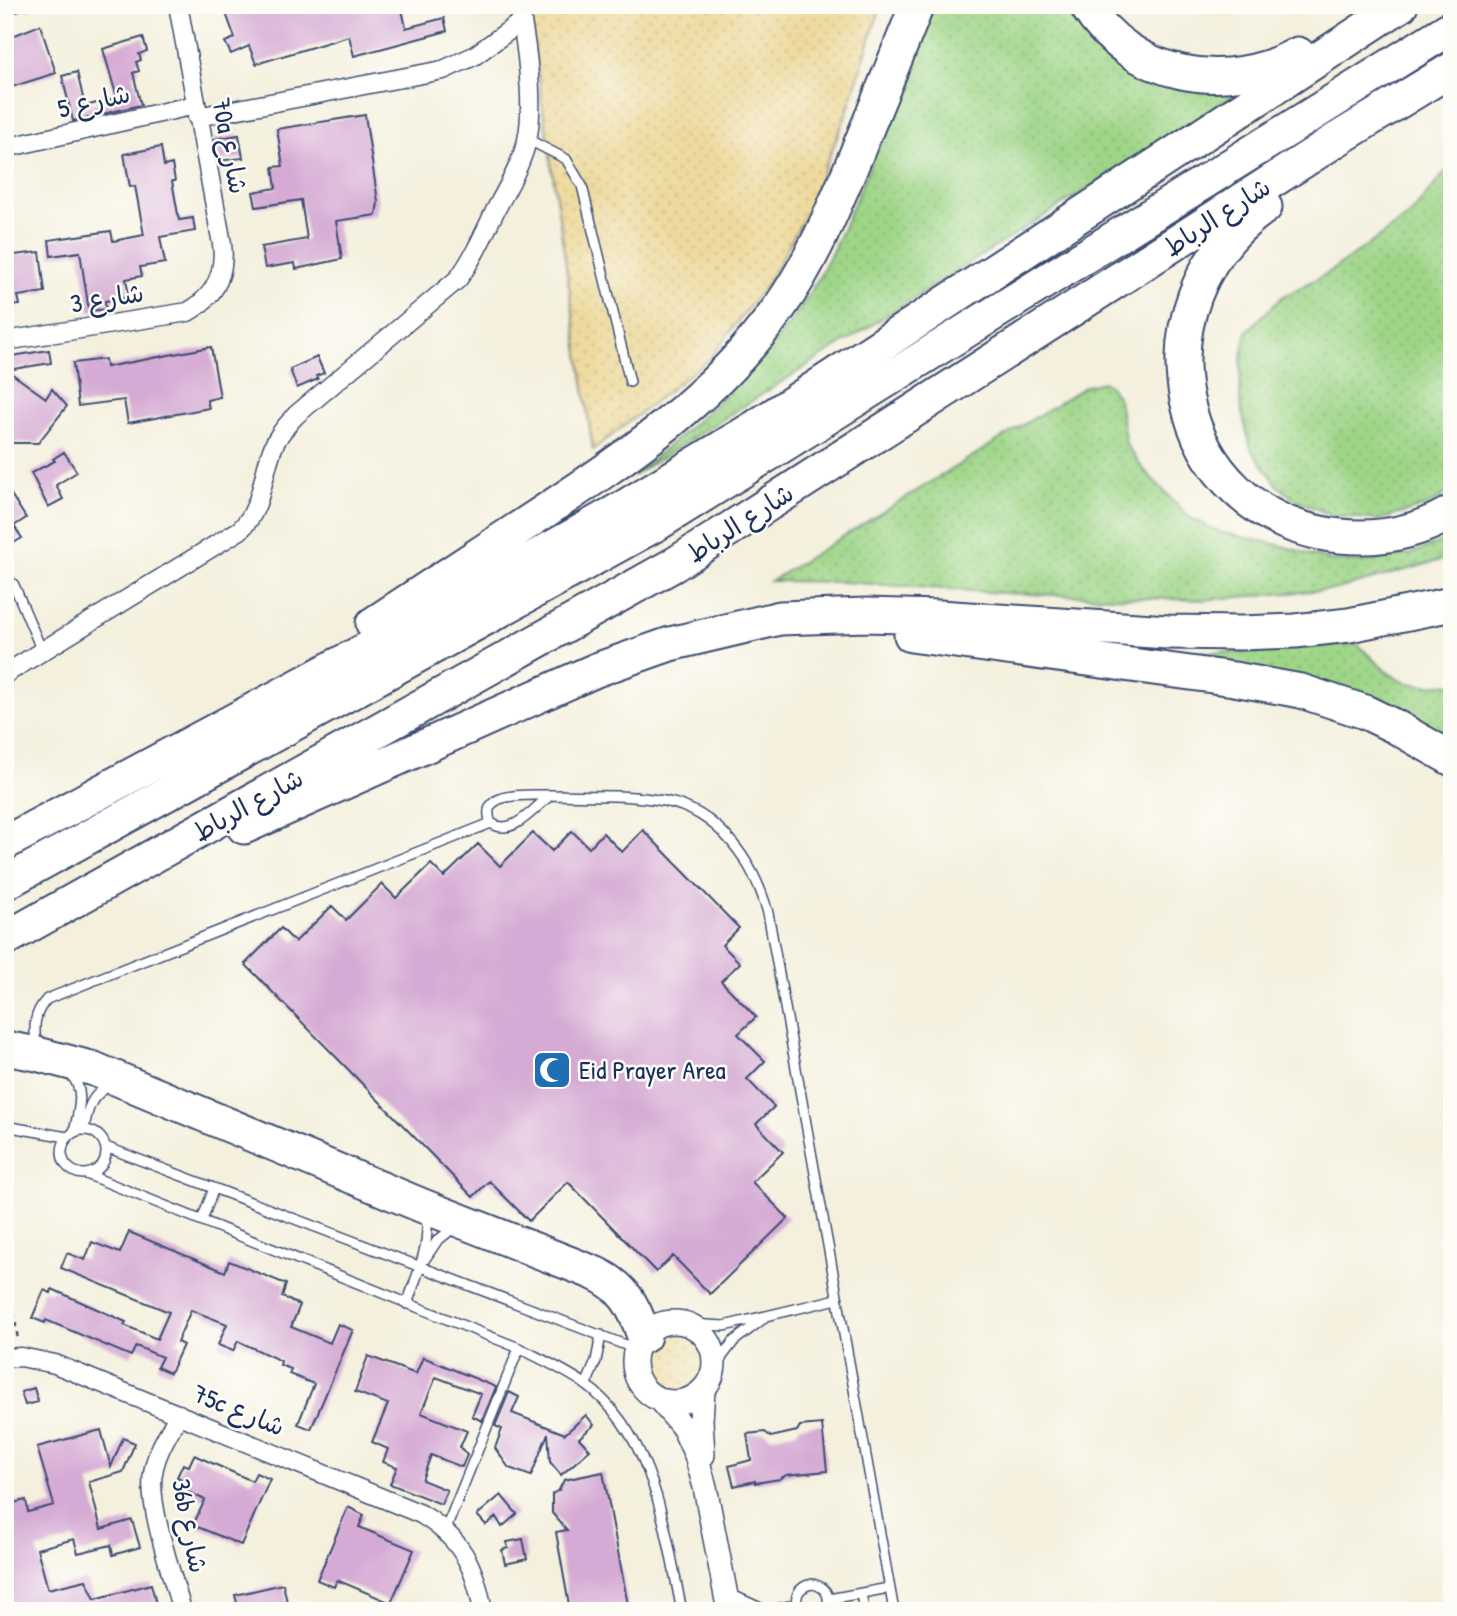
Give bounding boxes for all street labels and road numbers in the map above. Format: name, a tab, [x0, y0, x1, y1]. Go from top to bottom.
street label: شارع 5	[54, 75, 134, 127]
street label: 70a شارع	[203, 95, 257, 197]
street label: شارع الرباط	[1156, 169, 1278, 265]
street label: شارع 3	[68, 274, 146, 322]
street label: شارع الرباط	[679, 475, 801, 571]
street label: شارع الرباط	[186, 760, 310, 850]
street label: 75c شارع	[188, 1375, 290, 1445]
street label: 36b شارع	[163, 1476, 217, 1576]

